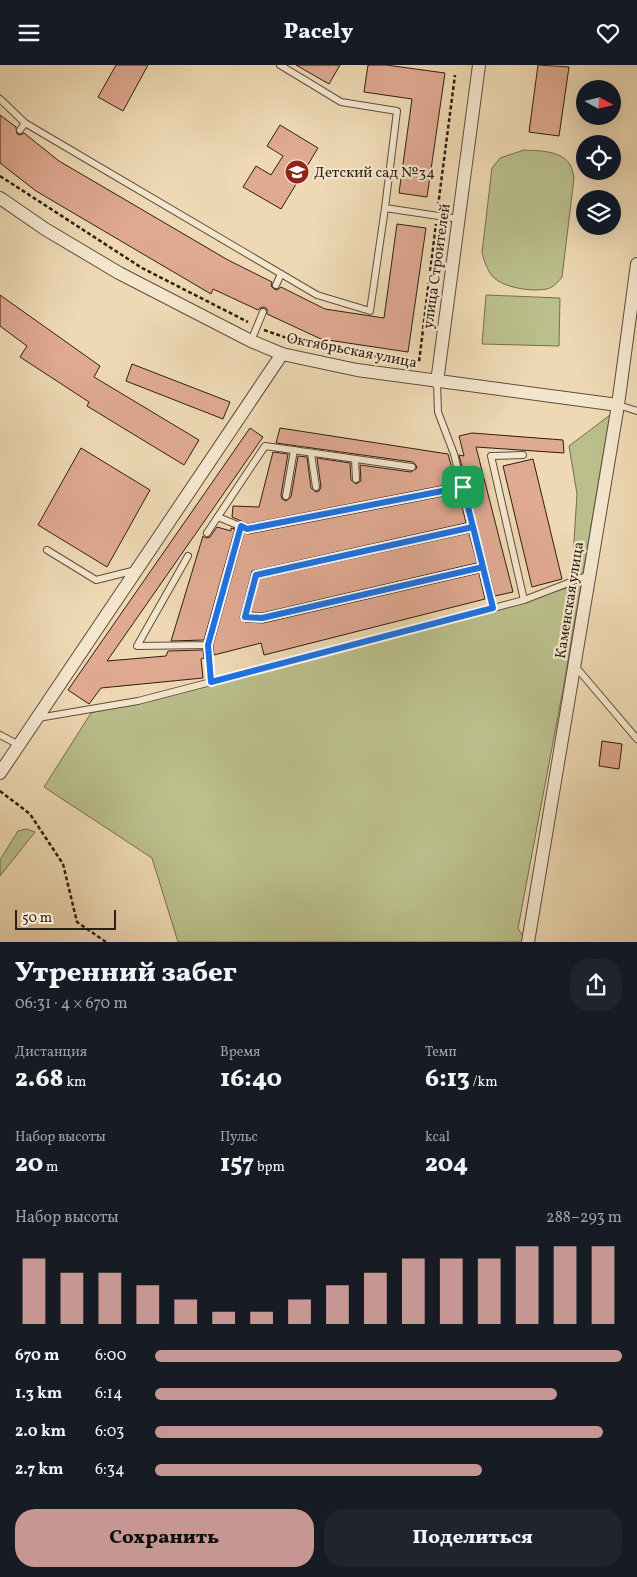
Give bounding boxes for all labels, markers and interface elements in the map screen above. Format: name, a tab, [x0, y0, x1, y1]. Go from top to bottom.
text: Pacely	[284, 17, 353, 48]
icon: menu	[15, 19, 43, 47]
icon: heart	[594, 19, 622, 47]
north arrow	[576, 80, 621, 125]
map controls	[576, 80, 621, 235]
button: locate	[576, 135, 621, 180]
school or university icon: Детский сад №34	[284, 159, 310, 185]
place label: Детский сад №34	[314, 163, 435, 184]
button: layers	[576, 190, 621, 235]
street label: улица Строителей	[418, 202, 457, 330]
street label: Октябрьская улица	[285, 329, 419, 374]
pin	[442, 466, 484, 508]
icon: arrive	[449, 473, 477, 501]
street label: Каменская улица	[551, 540, 590, 660]
scale bar	[15, 907, 116, 930]
text: 50 m	[22, 909, 52, 928]
text: Утренний забег	[15, 954, 237, 993]
button: share	[570, 959, 622, 1011]
text: 06:31 · 4 × 670 m	[15, 993, 128, 1015]
text: Дистанция	[15, 1043, 87, 1062]
text: Время	[220, 1043, 260, 1062]
text: Темп	[425, 1043, 457, 1062]
text: 2.68	[15, 1062, 64, 1097]
text: 16:40	[220, 1062, 282, 1097]
text: 6:13	[425, 1062, 470, 1097]
text: km	[64, 1073, 86, 1092]
text: /km	[470, 1073, 498, 1092]
text: Набор высоты	[15, 1128, 106, 1147]
text: Пульс	[220, 1128, 258, 1147]
text: kcal	[425, 1128, 450, 1147]
text: 20	[15, 1147, 43, 1182]
text: 157	[220, 1147, 254, 1182]
text: 204	[425, 1147, 468, 1182]
text: m	[43, 1158, 59, 1177]
text: bpm	[254, 1158, 285, 1177]
text: Набор высоты	[15, 1207, 119, 1229]
text: 288–293 m	[546, 1207, 622, 1229]
text: 670 m	[15, 1345, 59, 1367]
text: 6:00	[95, 1345, 126, 1367]
text: 1.3 km	[15, 1383, 62, 1405]
text: 6:14	[95, 1383, 123, 1405]
text: 2.0 km	[15, 1421, 66, 1443]
text: 6:03	[95, 1421, 124, 1443]
text: 2.7 km	[15, 1459, 63, 1481]
text: 6:34	[95, 1459, 125, 1481]
button: Сохранить	[15, 1509, 314, 1567]
button: Поделиться	[324, 1509, 622, 1567]

